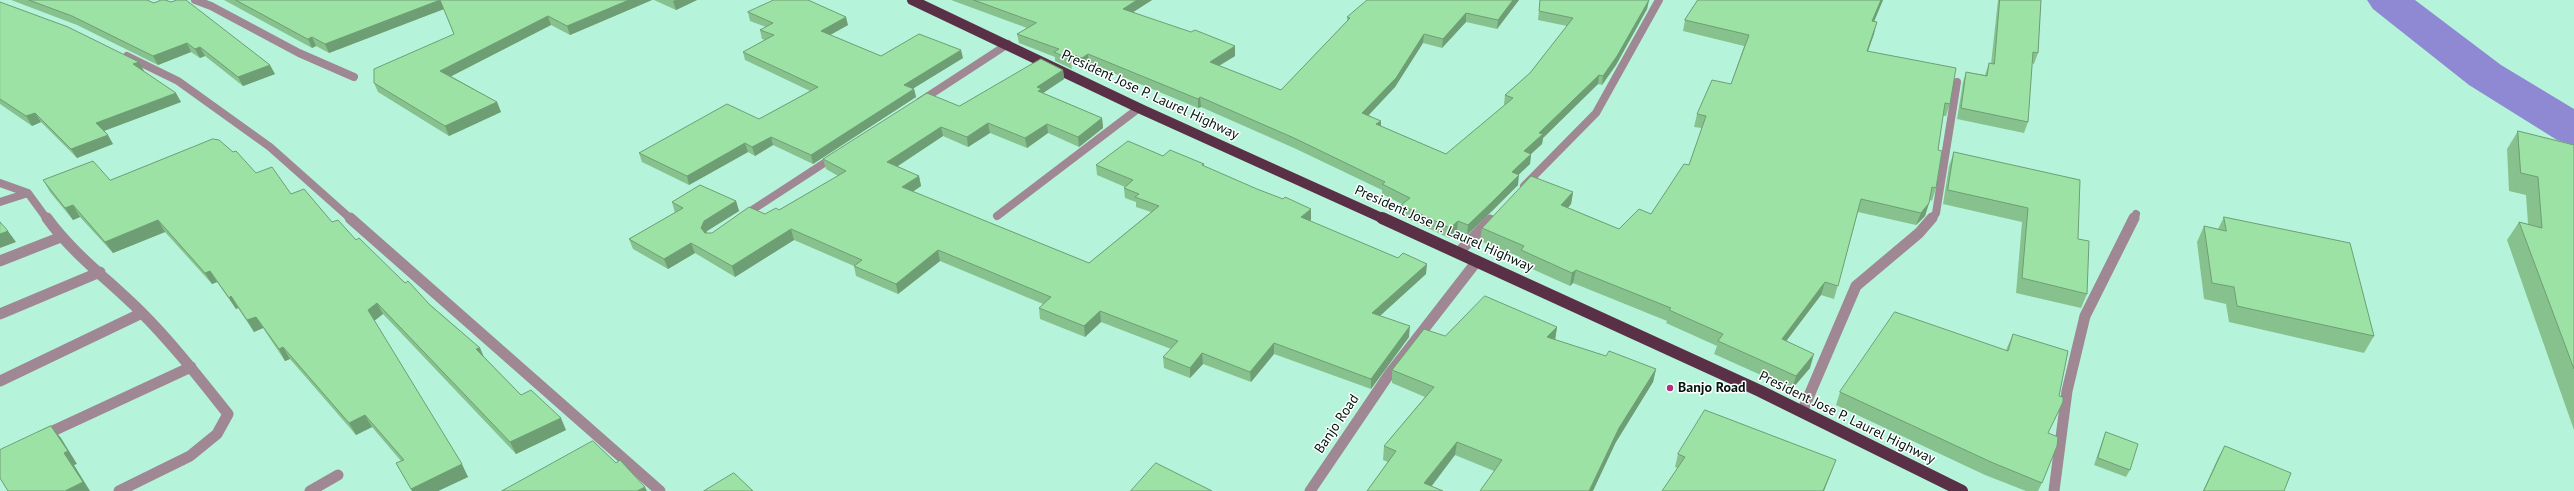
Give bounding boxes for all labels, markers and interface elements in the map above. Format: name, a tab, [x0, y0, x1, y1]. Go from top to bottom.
street label: President Jose P. Laurel Highway	[1059, 46, 1241, 144]
street label: President Jose P. Laurel Highway	[1352, 182, 1536, 276]
street label: President Jose P. Laurel Highway	[1756, 368, 1938, 468]
place label: Banjo Road	[1678, 380, 1745, 396]
marker: Banjo Road	[1665, 383, 1675, 393]
street label: Banjo Road	[1311, 391, 1363, 457]

